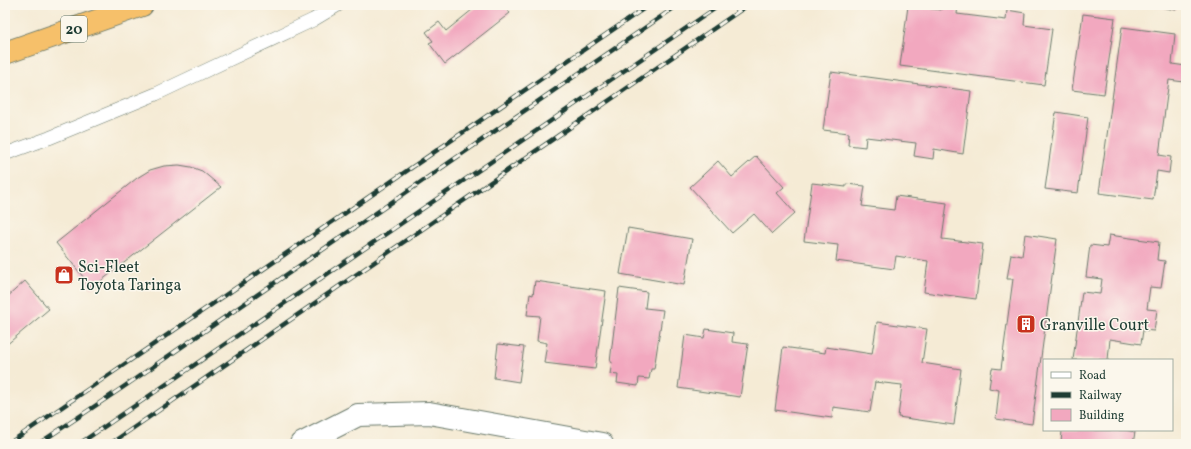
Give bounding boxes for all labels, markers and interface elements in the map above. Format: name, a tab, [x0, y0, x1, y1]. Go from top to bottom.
road number: 20	[61, 16, 87, 42]
place label: Sci-Fleet Toyota Taringa	[78, 257, 182, 297]
shop icon: Sci-Fleet Toyota Taringa	[53, 264, 75, 286]
building icon: Granville Court	[1015, 313, 1037, 335]
place label: Granville Court	[1040, 315, 1150, 337]
legend	[1043, 359, 1173, 431]
text: Road	[1079, 368, 1106, 384]
text: Railway	[1079, 388, 1122, 404]
text: Building	[1079, 408, 1124, 424]

